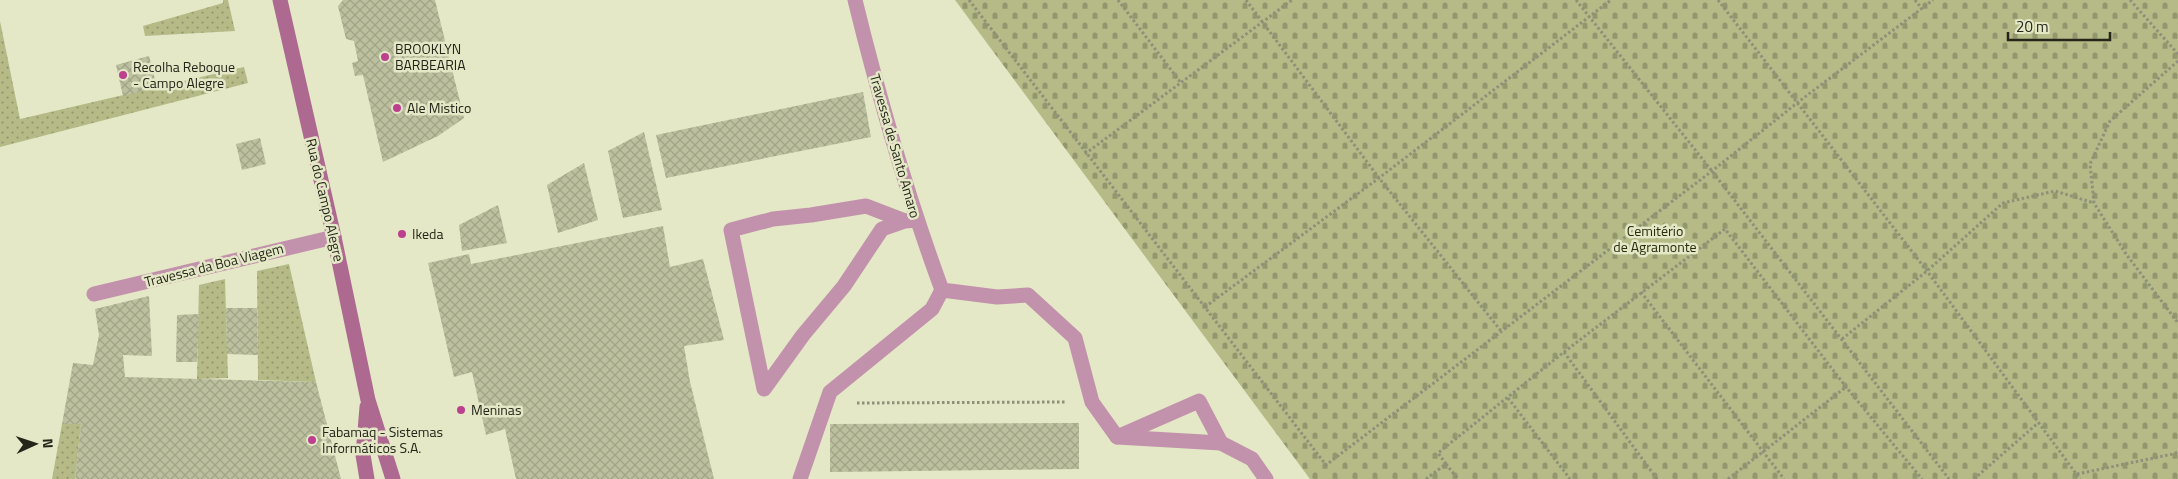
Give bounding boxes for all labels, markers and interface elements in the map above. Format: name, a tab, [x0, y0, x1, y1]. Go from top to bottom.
scale bar	[2008, 10, 2110, 42]
text: 20 m	[2016, 15, 2049, 38]
place label: BROOKLYN BARBEARIA	[395, 38, 466, 75]
marker: BROOKLYN BARBEARIA	[379, 51, 391, 63]
place label: Recolha Reboque - Campo Alegre	[133, 56, 235, 93]
marker: Recolha Reboque - Campo Alegre	[117, 69, 129, 81]
street label: Travessa de Santo Amaro	[865, 71, 926, 220]
place label: Ale Mistico	[407, 97, 471, 118]
marker: Ale Mistico	[391, 102, 403, 114]
street label: Rua do Campo Alegre	[301, 136, 350, 264]
park label: Cemitério de Agramonte	[1613, 220, 1697, 257]
place label: Ikeda	[412, 223, 443, 244]
marker: Ikeda	[396, 228, 408, 240]
street label: Travessa da Boa Viagem	[142, 237, 286, 292]
place label: Meninas	[471, 399, 521, 420]
marker: Meninas	[455, 404, 467, 416]
north arrow	[10, 419, 60, 469]
place label: Fabamaq - Sistemas Informáticos S.A.	[322, 421, 443, 458]
marker: Fabamaq - Sistemas Informáticos S.A.	[306, 434, 318, 446]
text: N	[38, 438, 59, 449]

